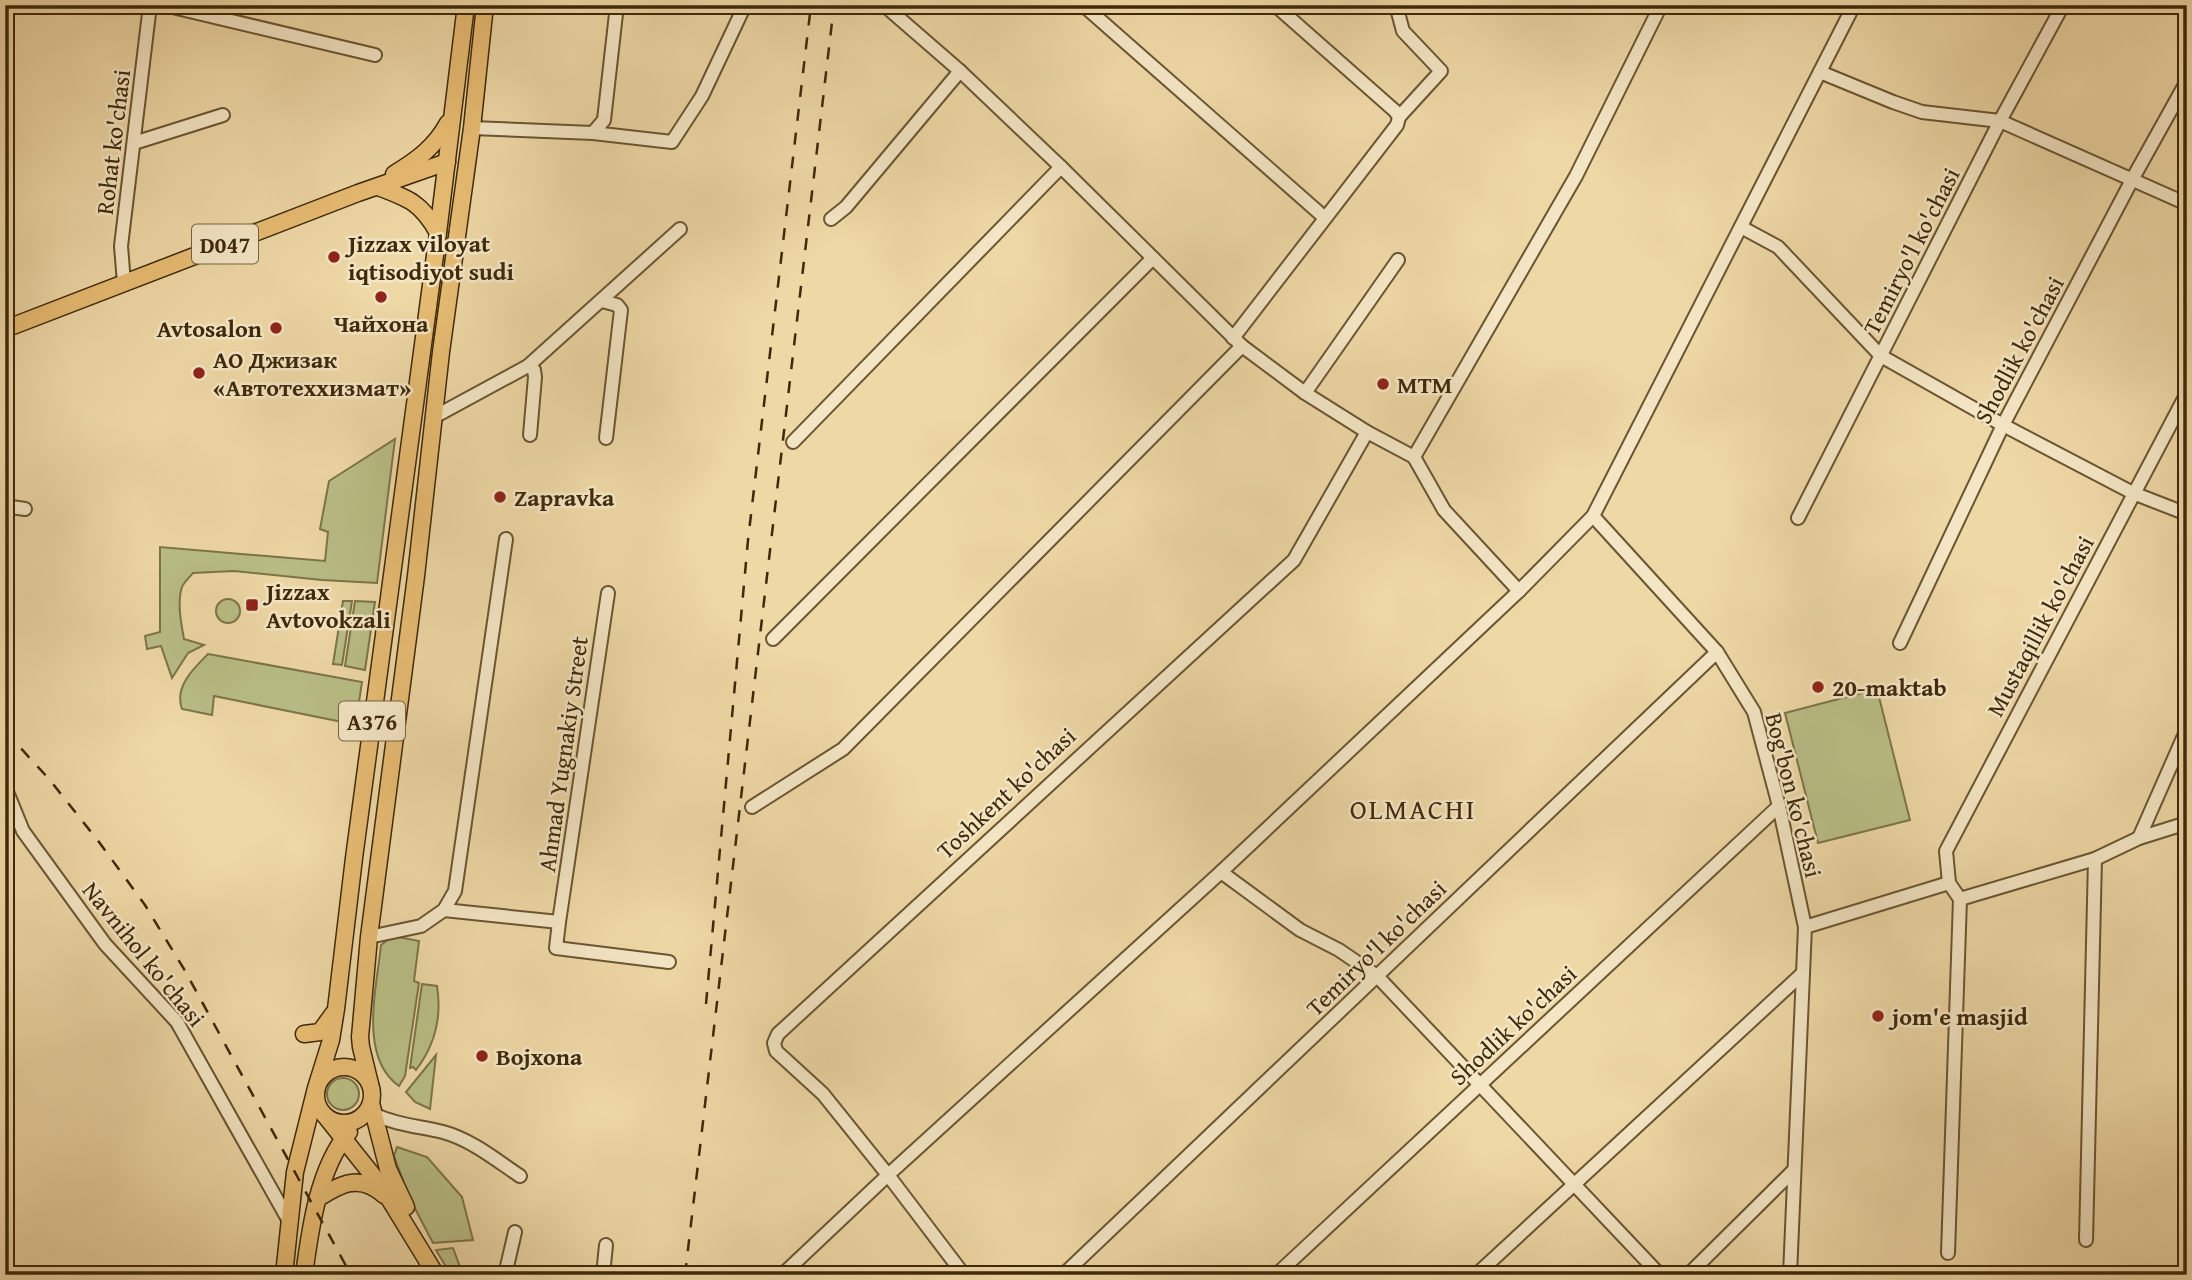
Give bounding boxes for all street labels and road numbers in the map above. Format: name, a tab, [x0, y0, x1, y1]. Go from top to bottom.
street label: Rohat ko'chasi	[87, 67, 139, 217]
street label: Temiryo'l ko'chasi	[1854, 161, 1968, 341]
road number: D047	[192, 224, 258, 264]
street label: Shodlik ko'chasi	[1965, 270, 2073, 430]
street label: Mustaqillik ko'chasi	[1977, 529, 2103, 723]
street label: Ahmad Yugnakiy Street	[529, 633, 597, 874]
road number: A376	[339, 702, 405, 740]
street label: Bog'bon ko'chasi	[1757, 709, 1831, 881]
street label: Toshkent ko'chasi	[928, 719, 1084, 867]
street label: Temiryo'l ko'chasi	[1298, 872, 1454, 1024]
street label: Navnihol ko'chasi	[74, 874, 214, 1034]
street label: Shodlik ko'chasi	[1442, 957, 1585, 1093]

